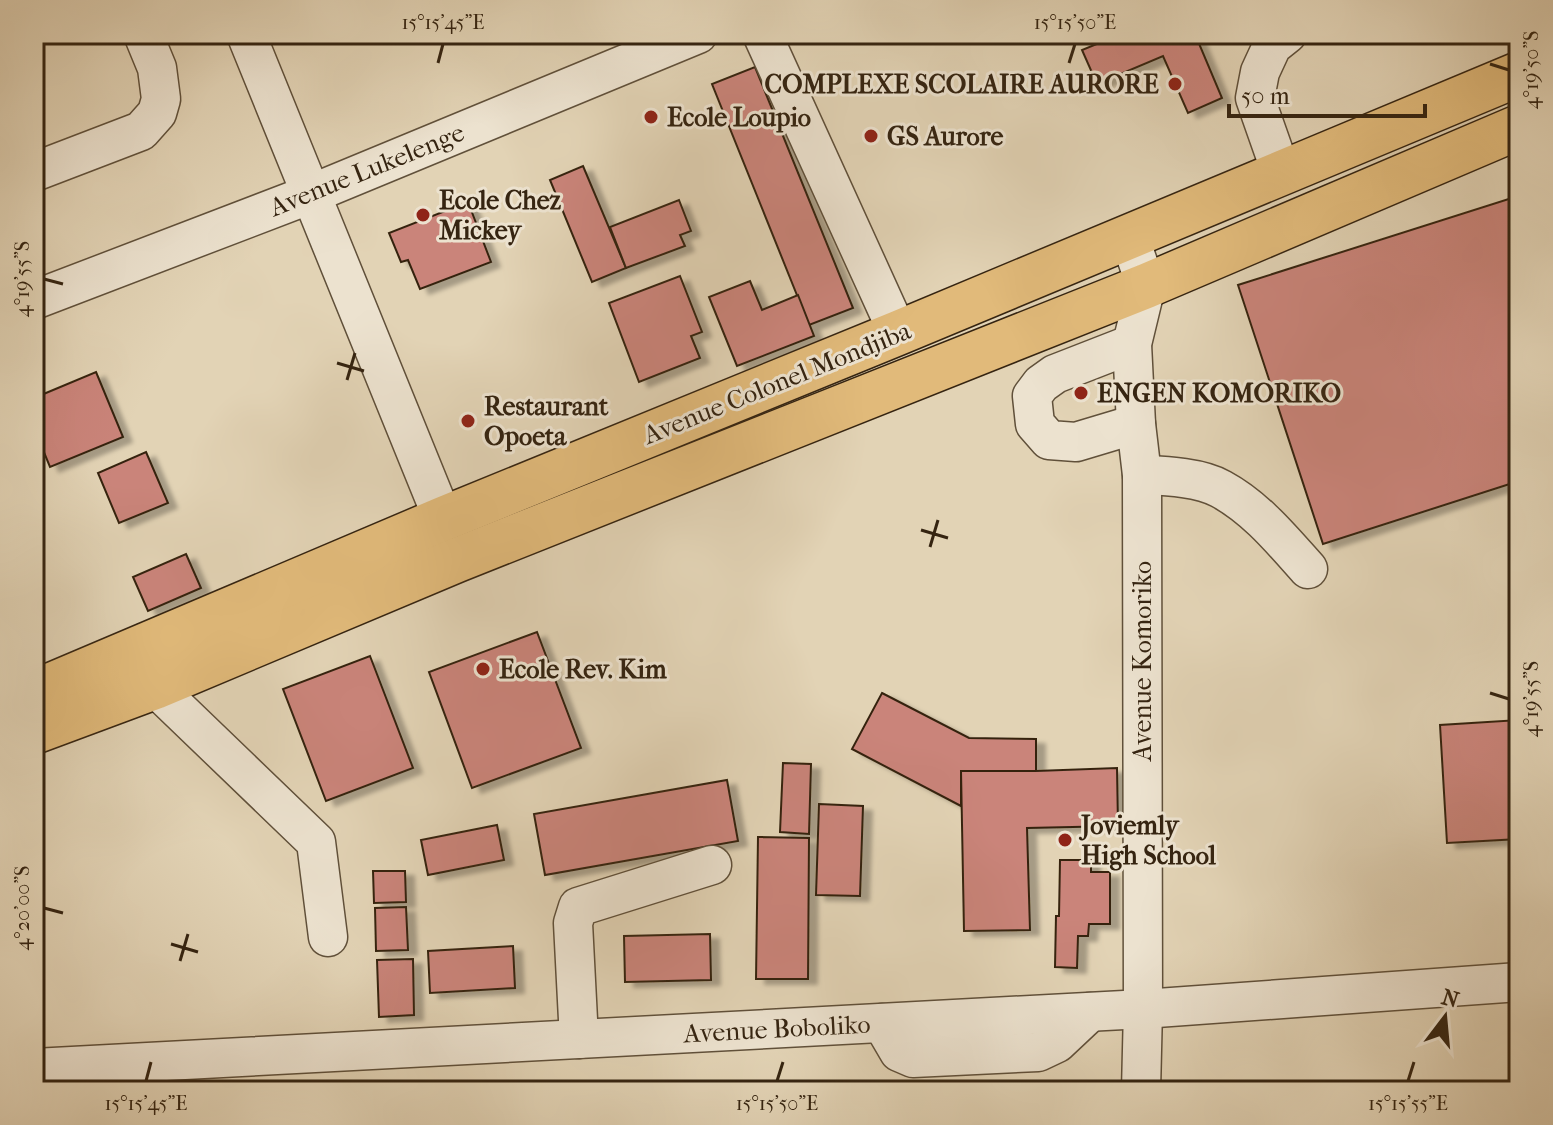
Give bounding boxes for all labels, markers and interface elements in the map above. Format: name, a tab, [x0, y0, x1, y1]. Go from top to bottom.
text: 15°15'45"E	[402, 11, 484, 34]
text: 15°15'50"E	[1034, 11, 1116, 34]
text: 4°19'50"S	[1520, 31, 1543, 109]
scale bar	[1229, 68, 1425, 118]
place label: COMPLEXE SCOLAIRE AURORE	[765, 69, 1159, 100]
marker: COMPLEXE SCOLAIRE AURORE	[1166, 75, 1184, 93]
text: 50 m	[1241, 82, 1290, 110]
place label: Ecole Loupio	[667, 102, 811, 133]
marker: Ecole Loupio	[642, 108, 660, 126]
street label: Avenue Lukelenge	[264, 117, 469, 224]
place label: GS Aurore	[887, 121, 1004, 152]
marker: GS Aurore	[862, 127, 880, 145]
place label: Ecole Chez Mickey	[439, 185, 562, 246]
marker: Ecole Chez Mickey	[414, 206, 432, 224]
text: 4°19'55"S	[11, 241, 34, 317]
street label: Avenue Colonel Mondjiba	[638, 315, 916, 451]
place label: ENGEN KOMORIKO	[1097, 378, 1341, 409]
marker: ENGEN KOMORIKO	[1072, 384, 1090, 402]
place label: Restaurant Opoeta	[484, 391, 609, 452]
marker: Restaurant Opoeta	[459, 412, 477, 430]
street label: Avenue Komoriko	[1127, 561, 1158, 762]
place label: Ecole Rev. Kim	[499, 654, 667, 685]
marker: Ecole Rev. Kim	[474, 660, 492, 678]
text: 4°19'55"S	[1520, 661, 1543, 737]
place label: Joviemly High School	[1078, 810, 1217, 871]
marker: Joviemly High School	[1056, 831, 1074, 849]
text: 4°20'00"S	[11, 866, 34, 950]
north arrow	[1405, 977, 1485, 1057]
text: N	[1439, 984, 1462, 1014]
street label: Avenue Boboliko	[682, 1009, 871, 1049]
text: 15°15'45"E	[105, 1092, 187, 1115]
text: 15°15'50"E	[736, 1092, 818, 1115]
text: 15°15'55"E	[1368, 1092, 1448, 1115]

